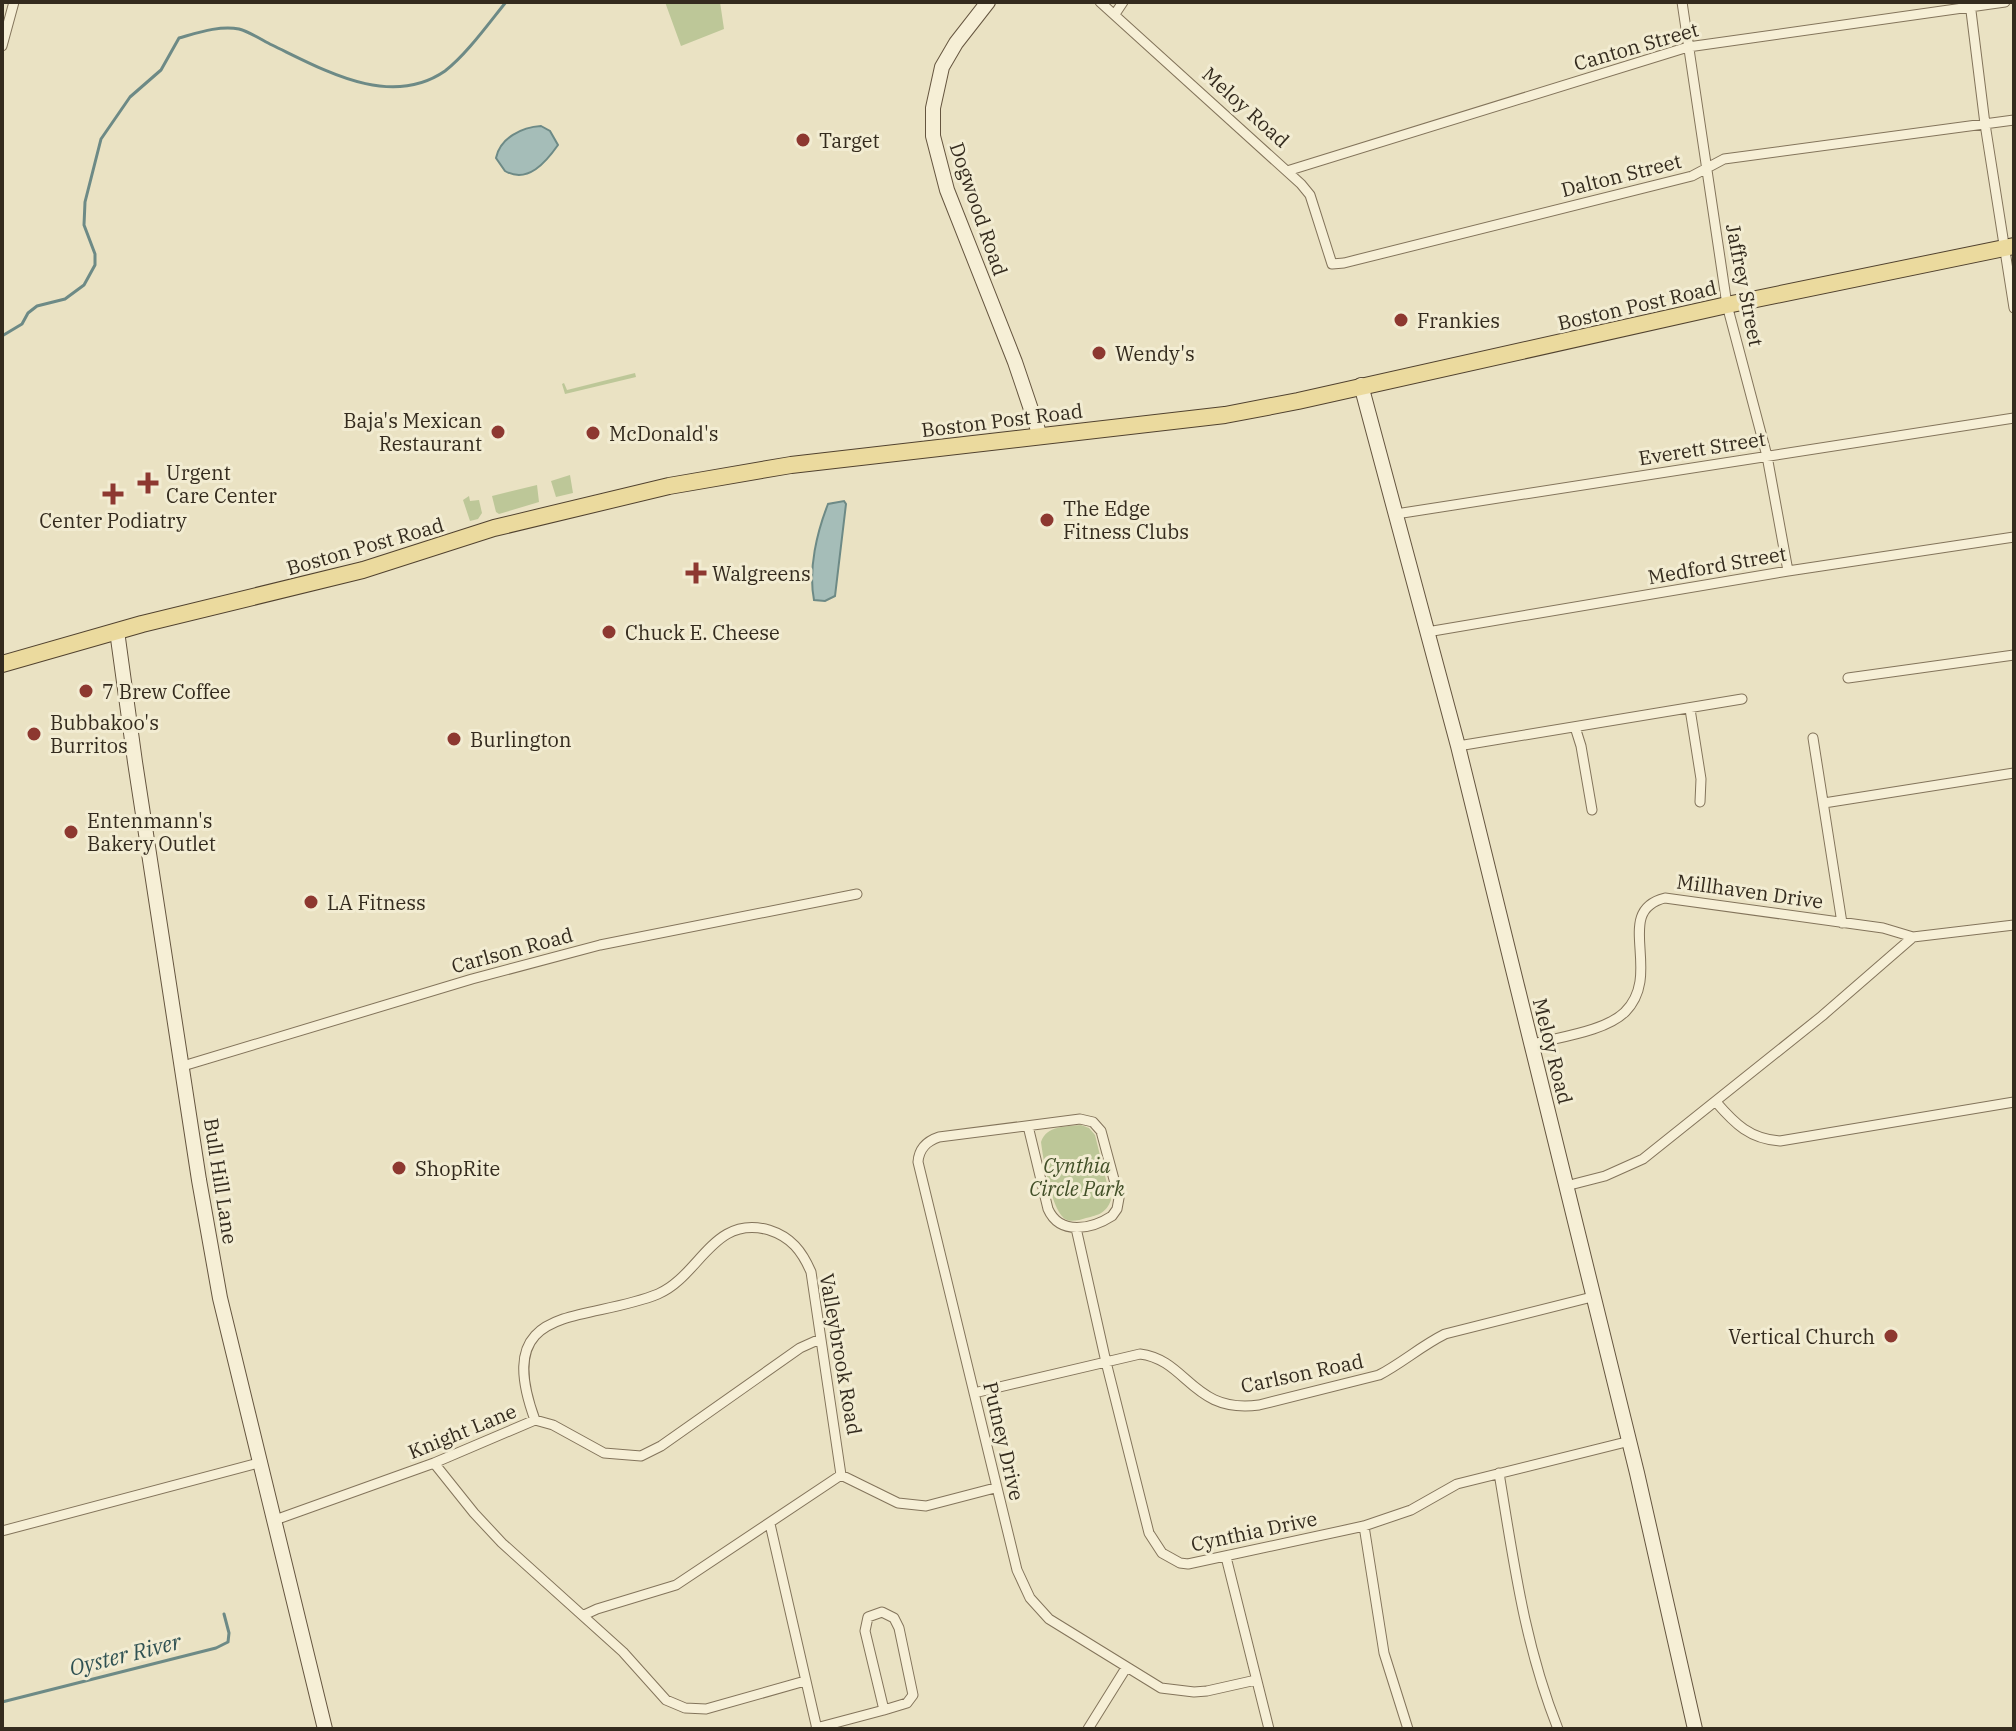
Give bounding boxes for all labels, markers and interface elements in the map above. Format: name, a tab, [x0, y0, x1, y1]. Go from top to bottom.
street label: Canton Street	[1571, 15, 1701, 77]
street label: Meloy Road	[1197, 61, 1295, 153]
place label: Target	[819, 127, 880, 154]
marker: Target	[794, 131, 812, 149]
street label: Dogwood Road	[944, 139, 1014, 279]
street label: Dalton Street	[1558, 147, 1684, 203]
street label: Jaffrey Street	[1720, 221, 1770, 349]
street label: Boston Post Road	[1555, 274, 1719, 336]
place label: Frankies	[1417, 307, 1500, 334]
marker: Frankies	[1392, 311, 1410, 329]
place label: Wendy's	[1115, 340, 1195, 367]
marker: Wendy's	[1090, 344, 1108, 362]
street label: Boston Post Road	[920, 397, 1084, 443]
place label: Baja's Mexican Restaurant	[343, 407, 482, 457]
place label: McDonald's	[609, 420, 719, 447]
marker: Baja's Mexican Restaurant	[489, 423, 507, 441]
marker: McDonald's	[584, 424, 602, 442]
street label: Everett Street	[1637, 425, 1767, 471]
place label: Urgent Care Center	[166, 459, 277, 509]
marker: Urgent Care Center	[137, 472, 159, 494]
marker: Center Podiatry	[102, 483, 124, 505]
place label: The Edge Fitness Clubs	[1063, 495, 1189, 545]
place label: Center Podiatry	[39, 507, 187, 534]
street label: Boston Post Road	[283, 511, 447, 581]
marker: The Edge Fitness Clubs	[1038, 511, 1056, 529]
street label: Medford Street	[1646, 540, 1788, 590]
place label: Walgreens	[712, 560, 811, 587]
marker: Walgreens	[687, 564, 705, 582]
place label: Chuck E. Cheese	[625, 619, 780, 646]
marker: Chuck E. Cheese	[600, 623, 618, 641]
place label: 7 Brew Coffee	[102, 678, 231, 705]
marker: 7 Brew Coffee	[77, 682, 95, 700]
place label: Bubbakoo's Burritos	[50, 709, 159, 759]
marker: Bubbakoo's Burritos	[25, 725, 43, 743]
place label: Burlington	[470, 726, 572, 753]
marker: Burlington	[445, 730, 463, 748]
place label: Entenmann's Bakery Outlet	[87, 807, 216, 857]
marker: Entenmann's Bakery Outlet	[62, 823, 80, 841]
street label: Millhaven Drive	[1675, 867, 1825, 915]
place label: LA Fitness	[327, 889, 426, 916]
marker: LA Fitness	[302, 893, 320, 911]
street label: Carlson Road	[448, 921, 576, 979]
street label: Meloy Road	[1527, 995, 1579, 1107]
street label: Bull Hill Lane	[198, 1116, 244, 1246]
park label: Cynthia Circle Park	[1029, 1152, 1125, 1202]
place label: ShopRite	[415, 1155, 500, 1182]
marker: ShopRite	[390, 1159, 408, 1177]
street label: Valleybrook Road	[813, 1271, 869, 1437]
place label: Vertical Church	[1728, 1323, 1875, 1350]
marker: Vertical Church	[1882, 1327, 1900, 1345]
street label: Carlson Road	[1238, 1347, 1366, 1399]
street label: Putney Drive	[977, 1379, 1031, 1503]
street label: Knight Lane	[404, 1397, 520, 1465]
street label: Cynthia Drive	[1188, 1504, 1320, 1558]
water label: Oyster River	[66, 1626, 185, 1682]

